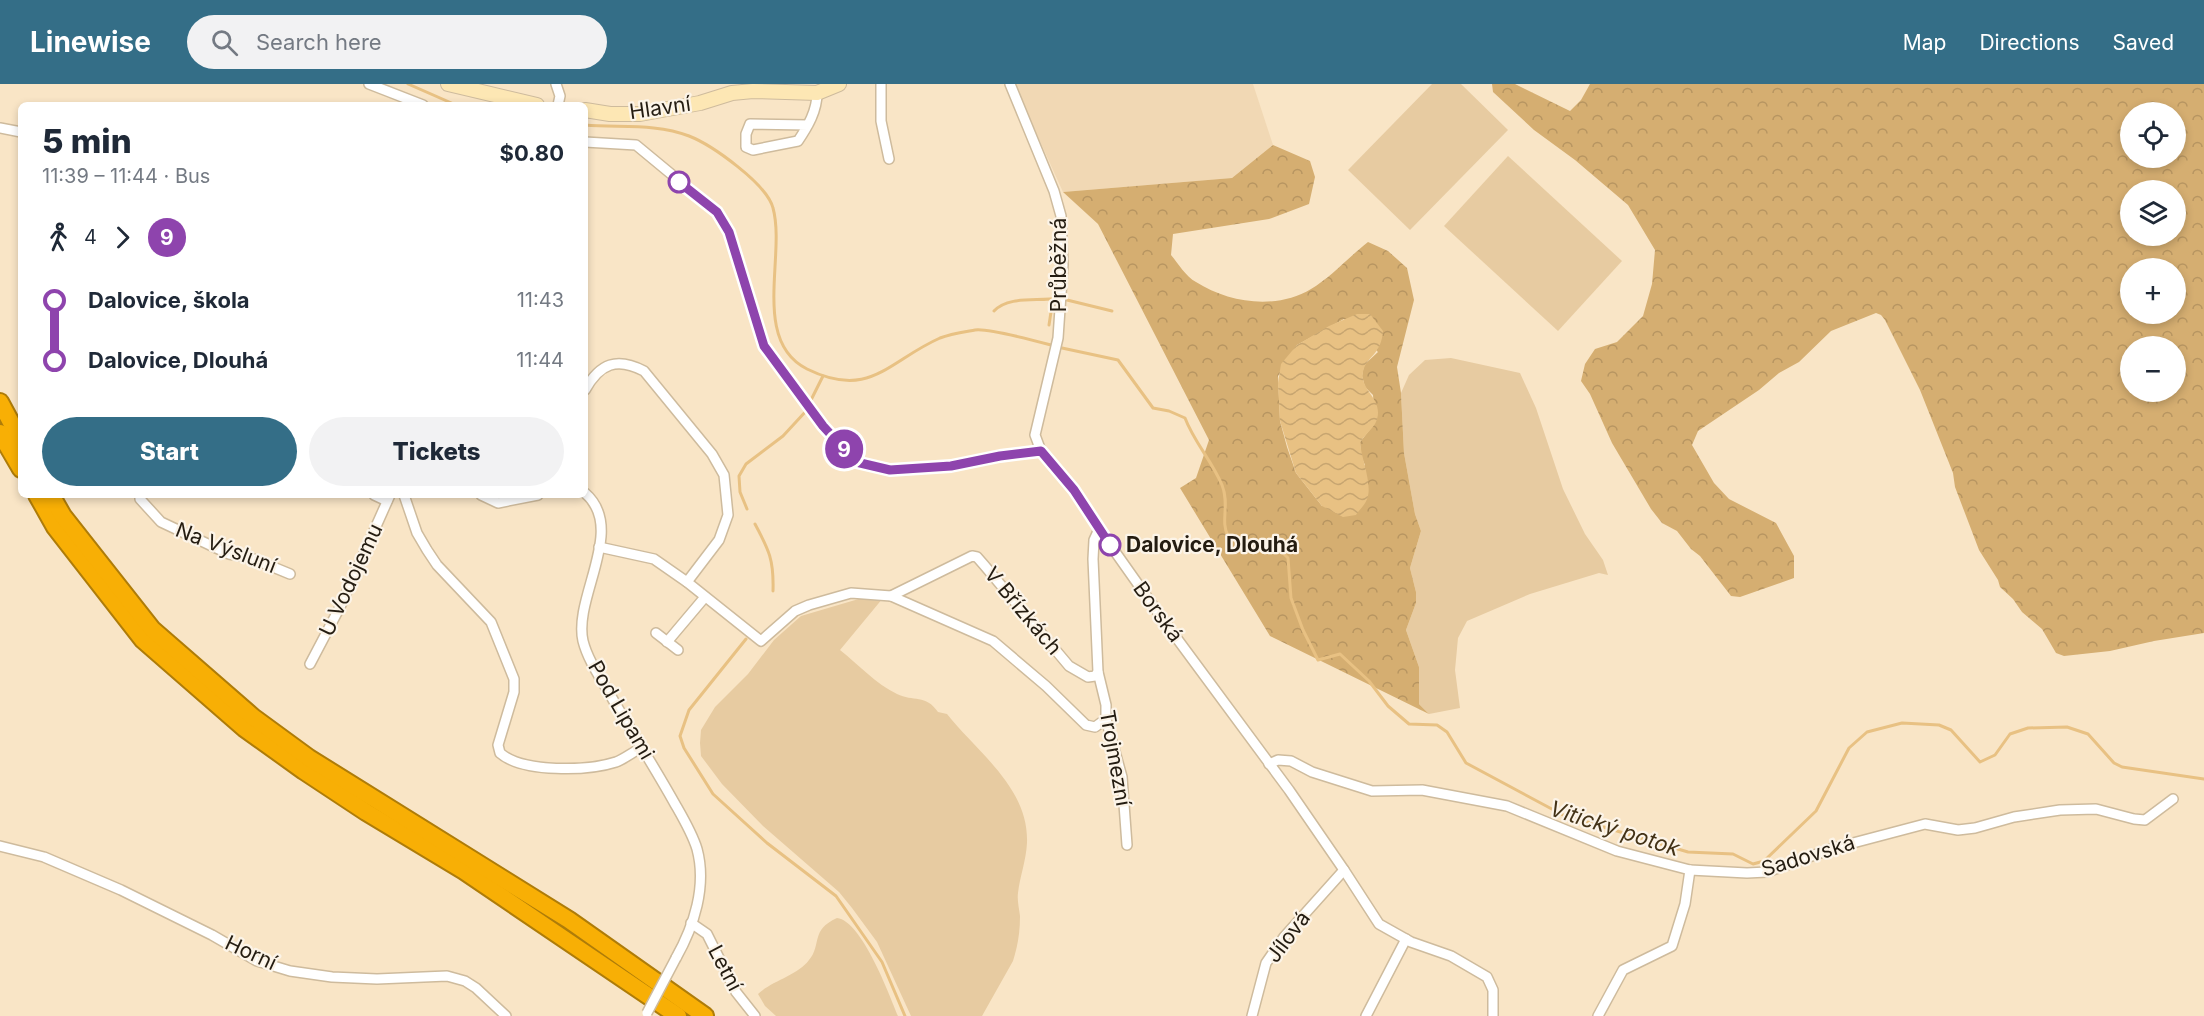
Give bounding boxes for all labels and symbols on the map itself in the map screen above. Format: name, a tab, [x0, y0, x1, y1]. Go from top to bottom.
street label: Hlavní	[628, 91, 693, 124]
unlabelled marker	[668, 171, 690, 193]
street label: Průběžná	[1046, 218, 1071, 312]
line badge: 9	[824, 430, 864, 469]
street label: Na Výsluní	[172, 517, 281, 579]
street label: U Vodojemu	[314, 520, 387, 640]
place label: Dalovice, Dlouhá	[1126, 532, 1298, 557]
marker: Dalovice, Dlouhá	[1099, 534, 1121, 556]
street label: V Břízkách	[979, 562, 1067, 660]
street label: Borská	[1128, 577, 1189, 647]
street label: Pod Lipami	[583, 656, 660, 764]
street label: Trojmezní	[1095, 708, 1136, 809]
water label: Vitický potok	[1547, 795, 1684, 862]
street label: Sadovská	[1758, 829, 1858, 882]
street label: Jílová	[1260, 906, 1315, 967]
street label: Horní	[221, 930, 282, 976]
street label: Letní	[703, 940, 748, 996]

